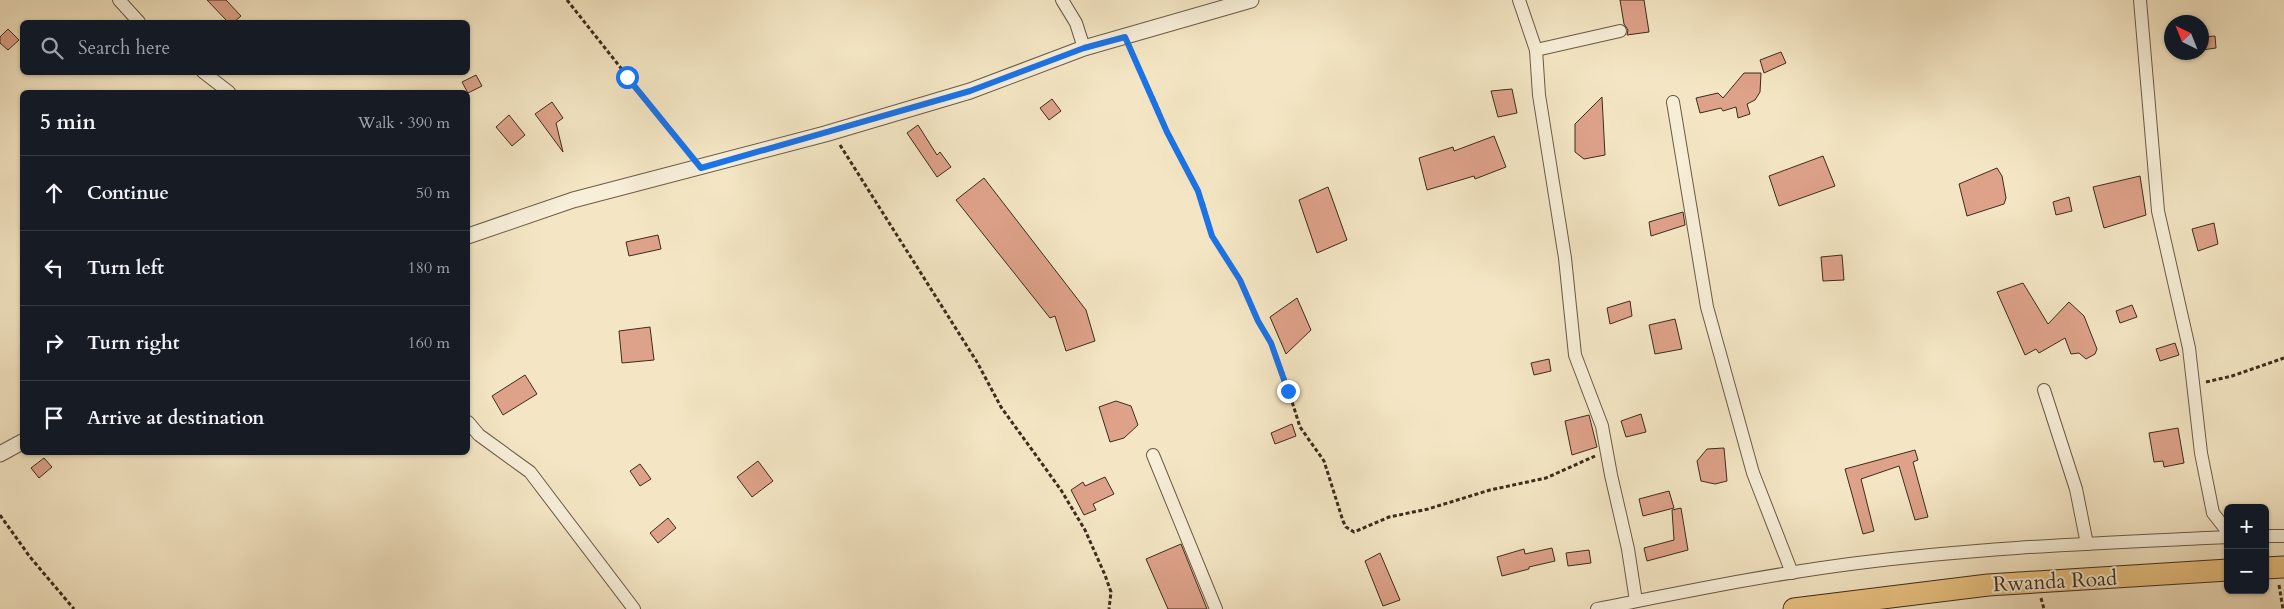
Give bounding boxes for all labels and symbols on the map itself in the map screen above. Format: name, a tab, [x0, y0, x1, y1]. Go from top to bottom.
north arrow	[2164, 15, 2209, 60]
route start	[616, 66, 639, 89]
route end	[1277, 380, 1300, 403]
street label: Rwanda Road	[1992, 564, 2118, 599]

